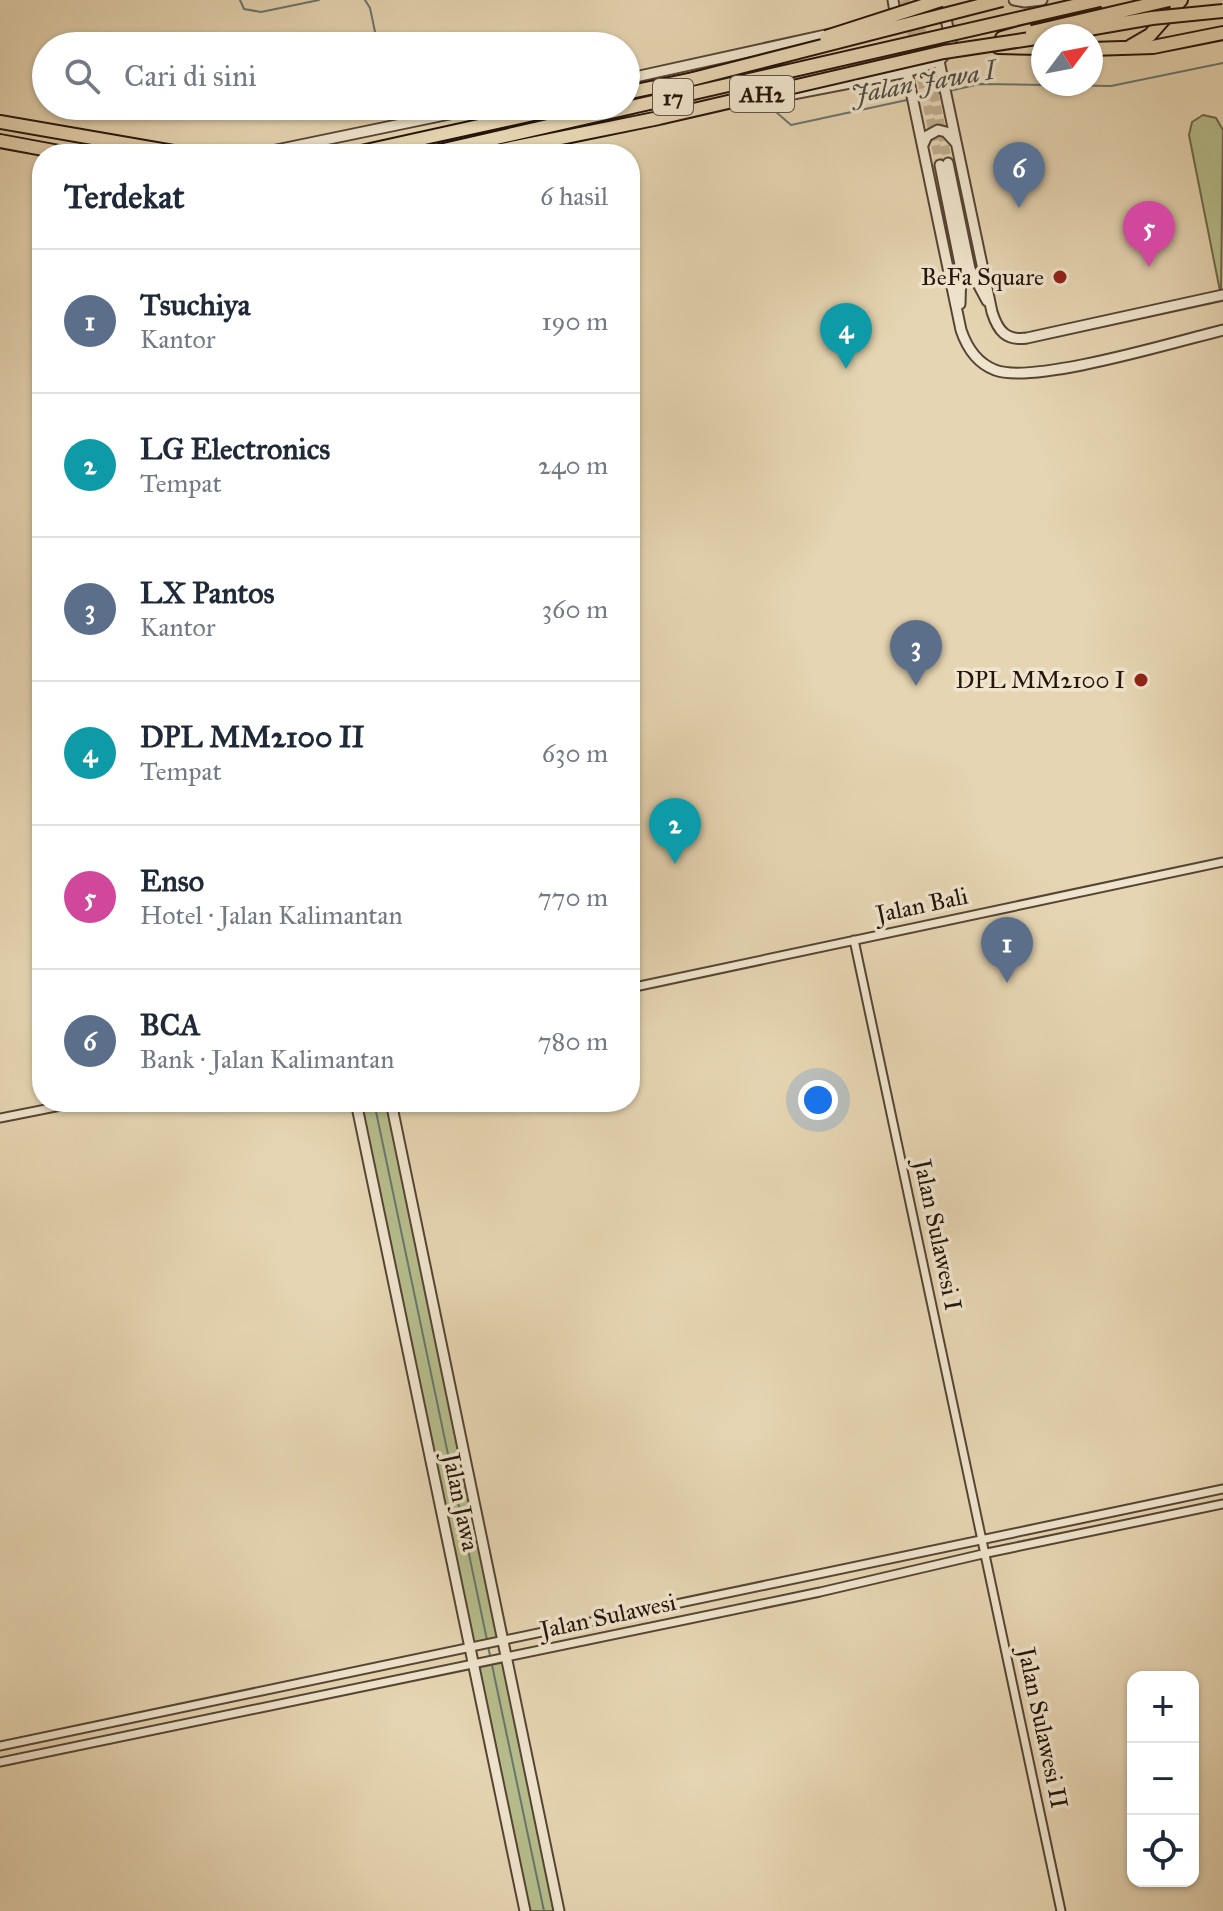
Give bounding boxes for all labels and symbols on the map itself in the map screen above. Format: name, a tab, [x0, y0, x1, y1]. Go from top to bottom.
north arrow	[1031, 24, 1103, 96]
water label: Jalan Jawa I	[846, 53, 1001, 111]
road number: AH2	[730, 76, 794, 112]
road number: 17	[653, 79, 693, 115]
pin: 6	[993, 142, 1045, 208]
pin: 5	[1123, 201, 1175, 267]
place label: BeFa Square	[921, 262, 1044, 292]
marker: BeFa Square	[1051, 268, 1069, 286]
pin: 4	[820, 303, 872, 369]
pin: 3	[890, 620, 942, 686]
place label: DPL MM2100 I	[956, 665, 1125, 695]
marker: DPL MM2100 I	[1132, 671, 1150, 689]
pin: 2	[649, 798, 701, 864]
street label: Jalan Bali	[870, 881, 971, 930]
pin: 1	[981, 917, 1033, 983]
your location	[798, 1080, 838, 1120]
street label: Jalan Sulawesi I	[907, 1154, 969, 1313]
street label: Jalan Jawa	[435, 1448, 486, 1554]
street label: Jalan Sulawesi	[534, 1587, 679, 1646]
street label: Jalan Sulawesi II	[1011, 1642, 1075, 1811]

